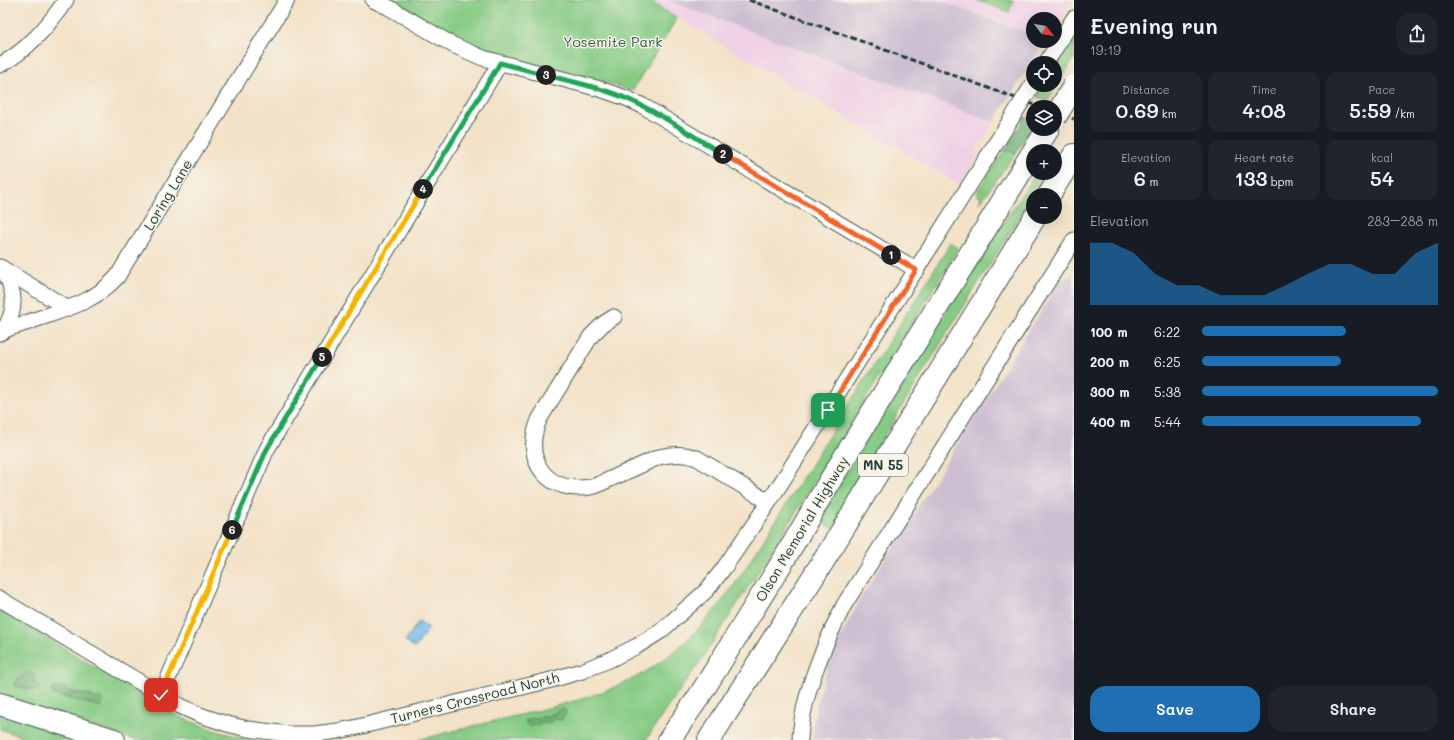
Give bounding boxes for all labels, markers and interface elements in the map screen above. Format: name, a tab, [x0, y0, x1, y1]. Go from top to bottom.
text: Evening run	[1090, 11, 1218, 40]
north arrow	[1026, 12, 1062, 48]
map controls	[1026, 12, 1062, 224]
button: share	[1396, 13, 1438, 55]
park label: Yosemite Park	[563, 32, 663, 51]
text: 19:19	[1090, 41, 1121, 58]
button: locate	[1026, 56, 1062, 92]
pin: 3	[536, 65, 556, 85]
text: 3	[543, 67, 549, 82]
text: Distance	[1122, 82, 1170, 97]
text: Time	[1251, 82, 1277, 97]
text: Pace	[1369, 82, 1395, 97]
text: 0.69	[1116, 97, 1158, 123]
text: 4:08	[1242, 97, 1286, 123]
text: 5:59	[1349, 97, 1391, 123]
button: layers	[1026, 100, 1062, 136]
text: km	[1158, 106, 1176, 121]
text: /km	[1391, 106, 1415, 121]
pin: 2	[713, 144, 733, 164]
button: +	[1026, 144, 1062, 180]
text: 2	[720, 146, 726, 161]
text: Elevation	[1121, 150, 1171, 165]
text: Heart rate	[1234, 150, 1294, 165]
text: kcal	[1371, 150, 1393, 165]
street label: Loring Lane	[139, 156, 196, 234]
text: 6	[1134, 165, 1146, 191]
text: 133	[1235, 165, 1267, 191]
text: 54	[1370, 165, 1394, 191]
text: m	[1146, 174, 1158, 189]
text: bpm	[1267, 174, 1293, 189]
pin: 4	[413, 179, 433, 199]
text: 4	[420, 181, 426, 196]
button: −	[1026, 188, 1062, 224]
text: Elevation	[1090, 212, 1148, 229]
text: 283–288 m	[1367, 212, 1438, 229]
pin: 1	[881, 245, 901, 265]
text: 1	[889, 247, 893, 262]
text: 100 m	[1090, 323, 1127, 340]
text: 6:22	[1154, 323, 1180, 340]
pin: 5	[312, 347, 332, 367]
text: 5	[319, 349, 325, 364]
text: 200 m	[1090, 353, 1129, 370]
text: 6:25	[1154, 353, 1181, 370]
text: 300 m	[1090, 383, 1130, 400]
text: 5:38	[1154, 383, 1181, 400]
pin	[811, 393, 845, 427]
icon: arrive	[817, 399, 839, 421]
text: 400 m	[1090, 413, 1130, 430]
text: 5:44	[1154, 413, 1181, 430]
street label: Olson Memorial Highway	[751, 453, 853, 605]
road number: MN 55	[858, 454, 908, 476]
pin: 6	[222, 520, 242, 540]
text: 6	[229, 522, 235, 537]
street label: Turners Crossroad North	[389, 667, 561, 728]
pin	[144, 678, 178, 712]
icon: check	[150, 684, 172, 706]
button: Save	[1090, 686, 1260, 732]
button: Share	[1268, 686, 1438, 732]

